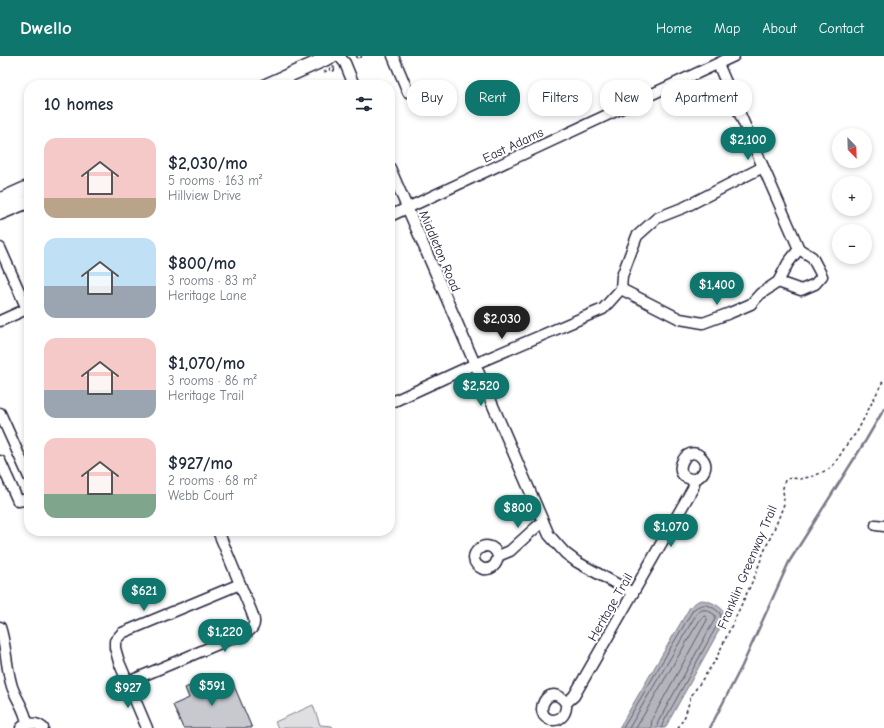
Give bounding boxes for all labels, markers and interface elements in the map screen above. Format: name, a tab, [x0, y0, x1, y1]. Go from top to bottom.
text: Dwello	[20, 17, 72, 39]
text: Home	[656, 20, 692, 37]
text: Map	[714, 20, 740, 37]
text: About	[762, 20, 797, 37]
text: Contact	[819, 20, 864, 37]
chip: Buy	[407, 80, 457, 116]
chip: Rent	[465, 80, 520, 116]
chip: Filters	[528, 80, 592, 116]
chip: New	[600, 80, 653, 116]
chip: Apartment	[661, 80, 752, 116]
icon: filters	[353, 93, 375, 115]
text: 10 homes	[44, 95, 113, 114]
street label: East Adams	[480, 124, 546, 166]
pin: $2,100	[715, 127, 781, 161]
north arrow	[832, 128, 872, 168]
map controls	[832, 128, 872, 264]
text: $2,100	[730, 132, 766, 147]
icon: home	[76, 154, 124, 202]
text: $2,030/mo	[168, 154, 248, 173]
text: 5 rooms · 163 m²	[168, 173, 262, 188]
button: +	[832, 176, 872, 216]
text: Hillview Drive	[168, 188, 241, 203]
street label: Middleton Road	[416, 208, 464, 294]
button: −	[832, 224, 872, 264]
icon: home	[76, 254, 124, 302]
text: $800/mo	[168, 254, 236, 273]
pin: $1,400	[684, 272, 750, 306]
text: 3 rooms · 83 m²	[168, 273, 256, 288]
text: $1,400	[699, 277, 735, 292]
text: Heritage Lane	[168, 288, 247, 303]
pin: $2,030	[469, 306, 535, 340]
text: $2,030	[483, 311, 521, 326]
icon: home	[76, 354, 124, 402]
text: $1,070/mo	[168, 354, 245, 373]
text: 3 rooms · 86 m²	[168, 373, 257, 388]
pin: $2,520	[448, 373, 514, 407]
text: $2,520	[462, 378, 500, 393]
text: Heritage Trail	[168, 388, 244, 403]
icon: home	[76, 454, 124, 502]
text: $927/mo	[168, 454, 233, 473]
text: 2 rooms · 68 m²	[168, 473, 257, 488]
text: Webb Court	[168, 488, 234, 503]
pin: $800	[494, 495, 542, 529]
text: $800	[503, 500, 533, 515]
street label: Franklin Greenway Trail	[714, 503, 780, 631]
pin: $1,070	[638, 514, 704, 548]
text: $1,070	[653, 519, 689, 534]
street label: Heritage Trail	[584, 570, 636, 644]
pin: $621	[120, 578, 168, 612]
text: $621	[131, 583, 157, 598]
pin: $1,220	[192, 619, 258, 653]
text: $1,220	[207, 624, 243, 639]
pin: $591	[188, 673, 236, 707]
pin: $927	[104, 675, 152, 709]
text: $591	[199, 678, 225, 693]
text: $927	[115, 680, 141, 695]

